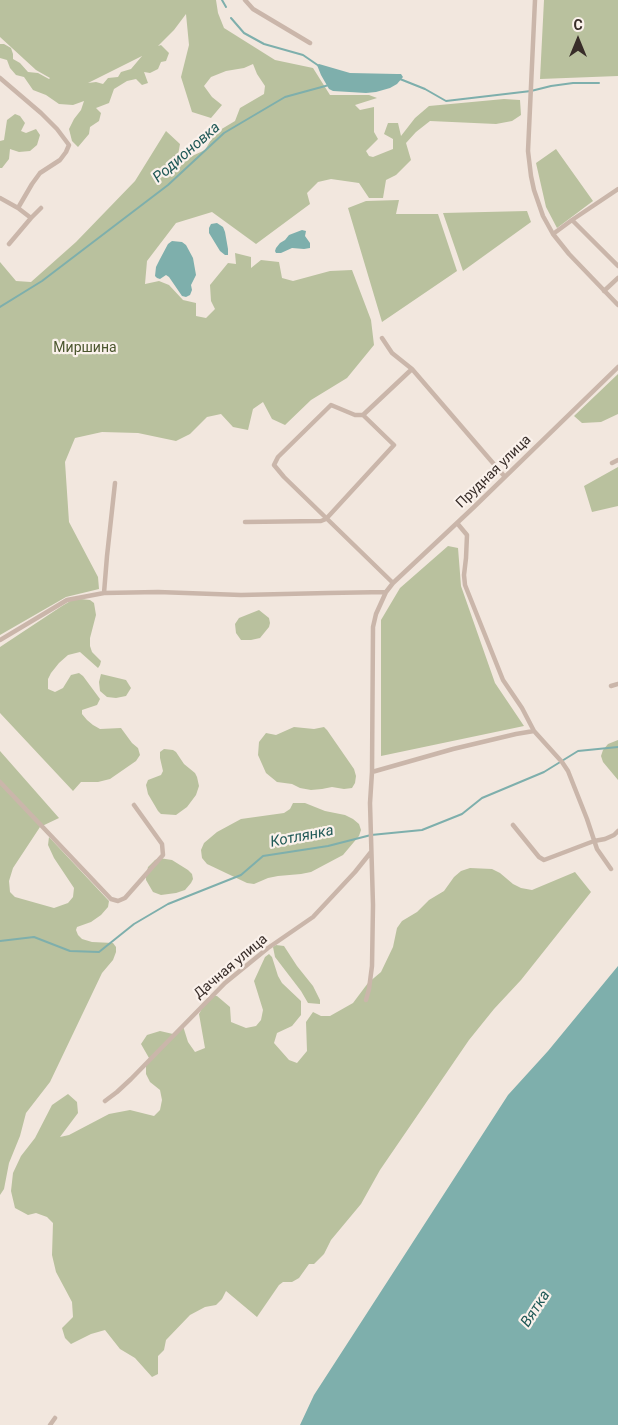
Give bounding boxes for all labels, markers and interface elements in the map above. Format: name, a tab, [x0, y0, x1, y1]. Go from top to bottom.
north arrow	[553, 15, 603, 65]
text: С	[573, 17, 583, 33]
water label: Родионовка	[150, 119, 224, 187]
park label: Миршина	[53, 340, 117, 356]
street label: Прудная улица	[453, 432, 535, 512]
water label: Котлянка	[269, 822, 335, 852]
street label: Дачная улица	[191, 931, 271, 1003]
water label: Вятка	[518, 1287, 554, 1331]

